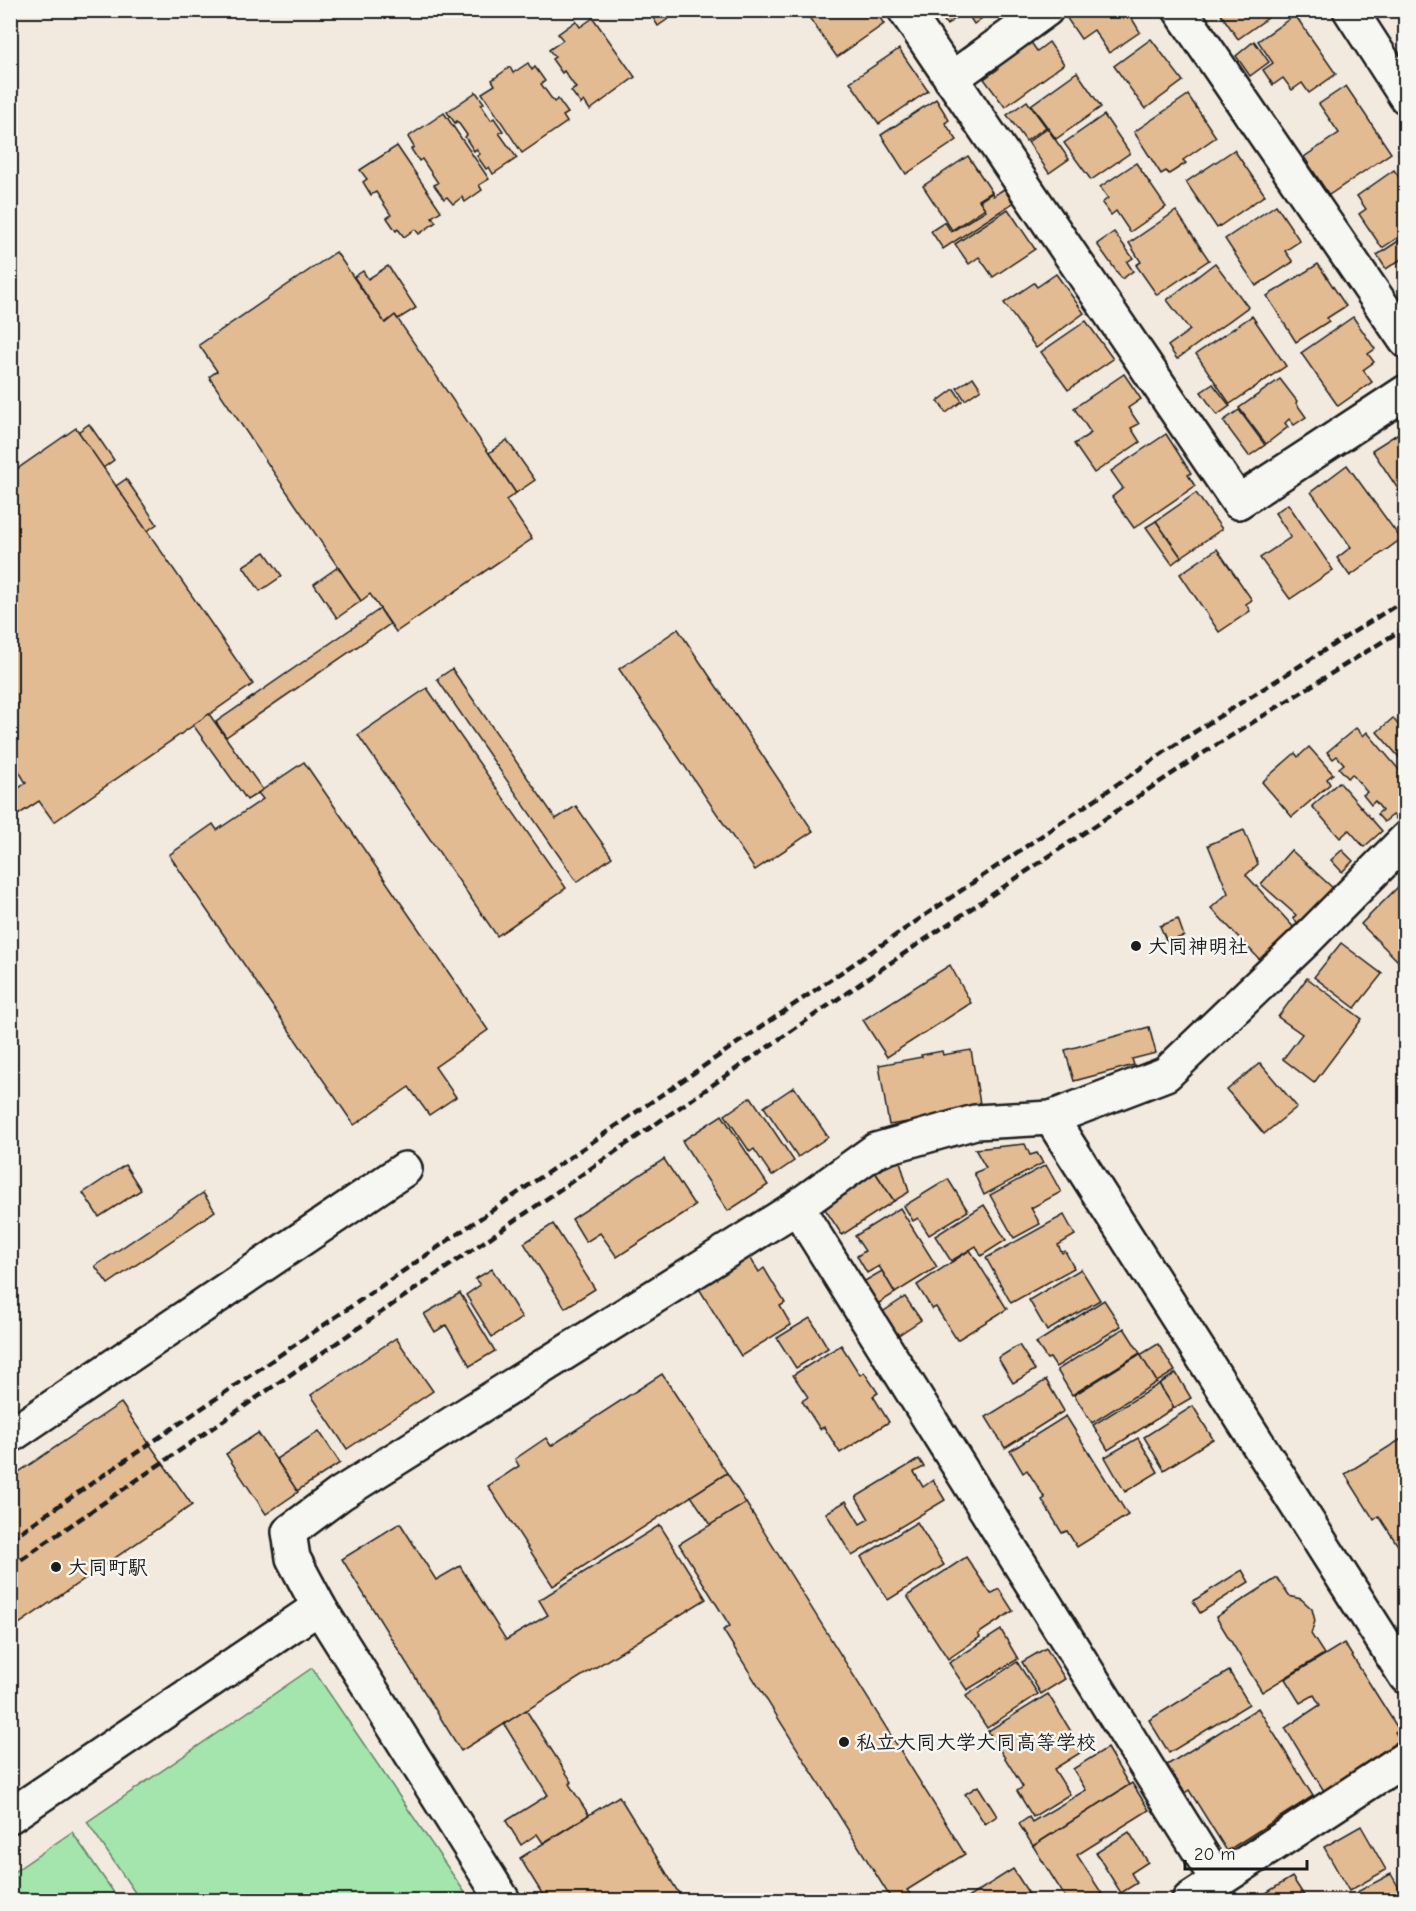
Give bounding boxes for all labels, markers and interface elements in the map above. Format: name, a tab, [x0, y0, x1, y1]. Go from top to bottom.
place label: 大同神明社	[1148, 935, 1248, 958]
marker: 大同神明社	[1129, 939, 1143, 953]
place label: 大同町駅	[68, 1556, 148, 1579]
marker: 大同町駅	[49, 1560, 63, 1574]
place label: 私立大同大学大同高等学校	[856, 1731, 1096, 1754]
marker: 私立大同大学大同高等学校	[837, 1735, 851, 1749]
scale bar	[1185, 1833, 1306, 1871]
text: 20 m	[1194, 1844, 1235, 1865]

